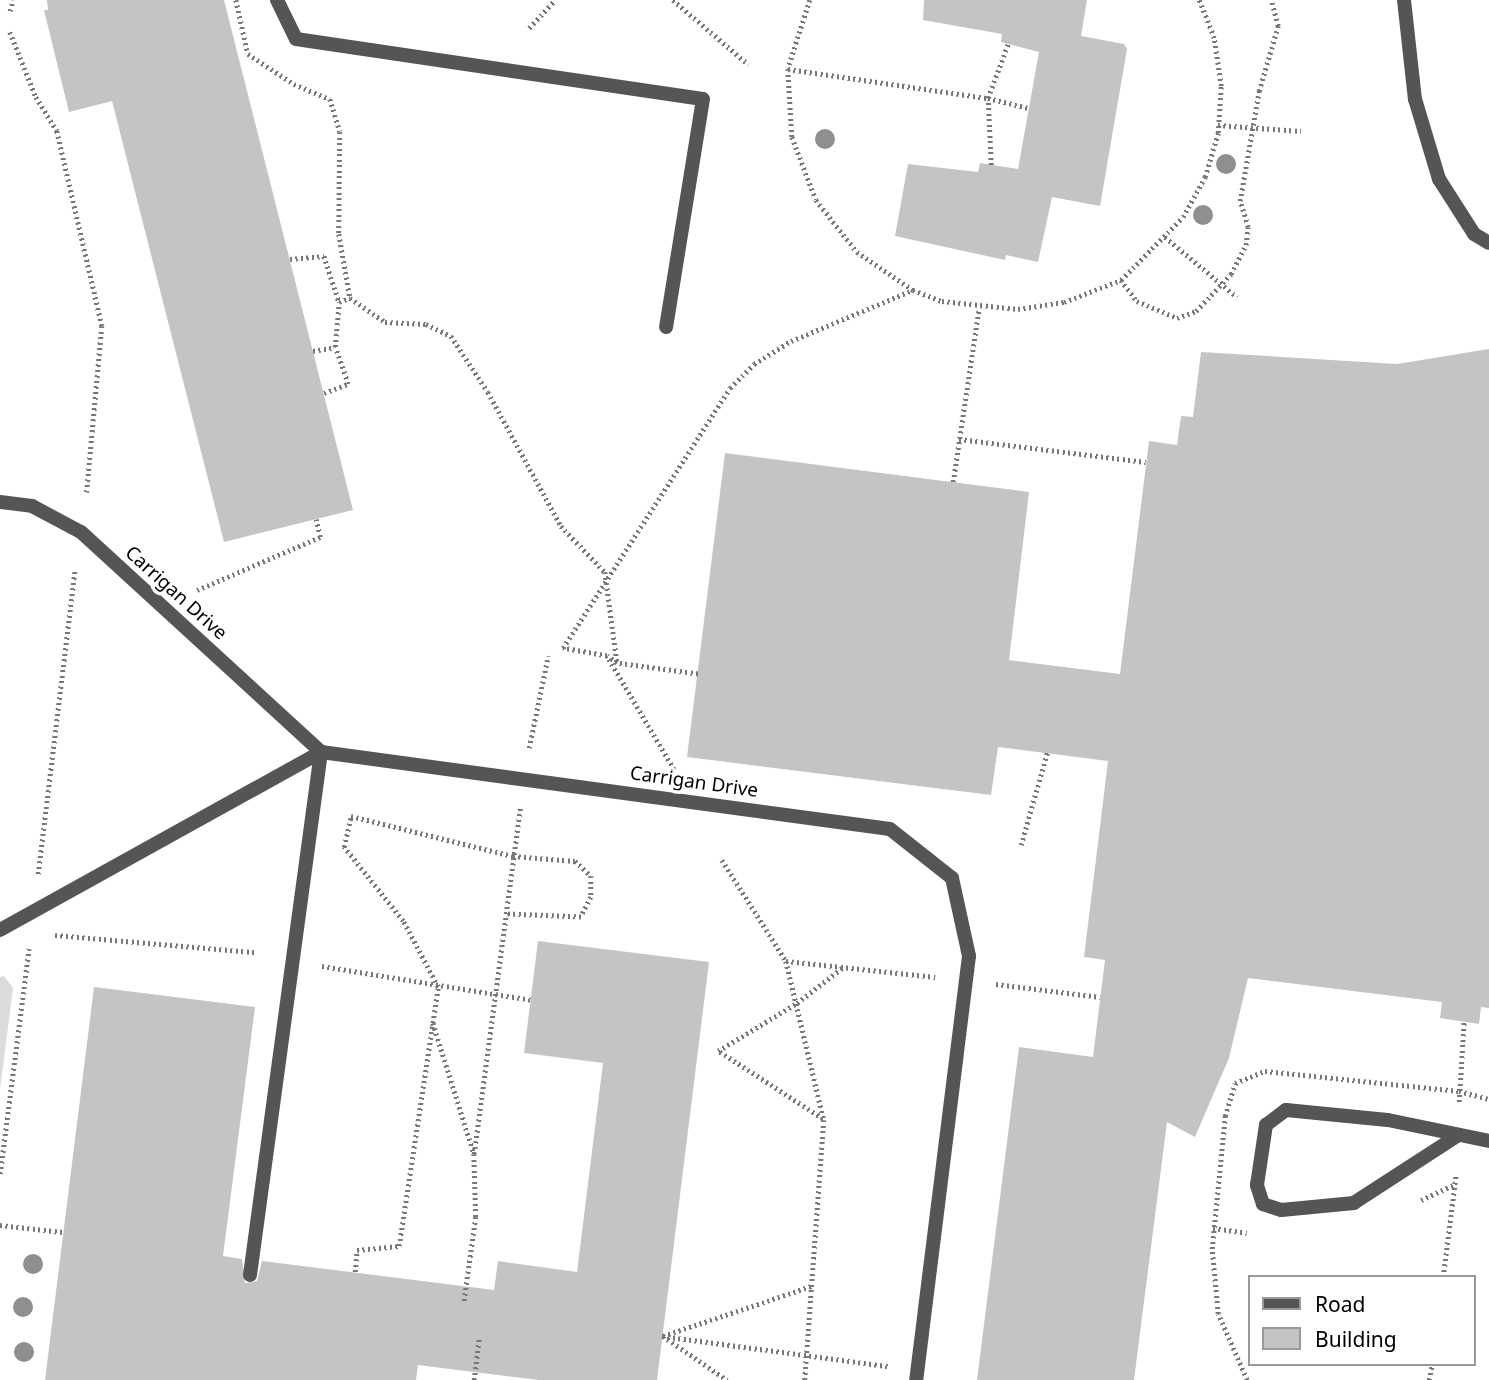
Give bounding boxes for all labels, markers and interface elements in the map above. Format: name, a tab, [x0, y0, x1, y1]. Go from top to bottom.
street label: Carrigan Drive	[120, 541, 232, 645]
street label: Carrigan Drive	[628, 762, 760, 802]
legend	[1248, 1275, 1475, 1366]
text: Road	[1315, 1290, 1365, 1318]
text: Building	[1315, 1325, 1397, 1353]

